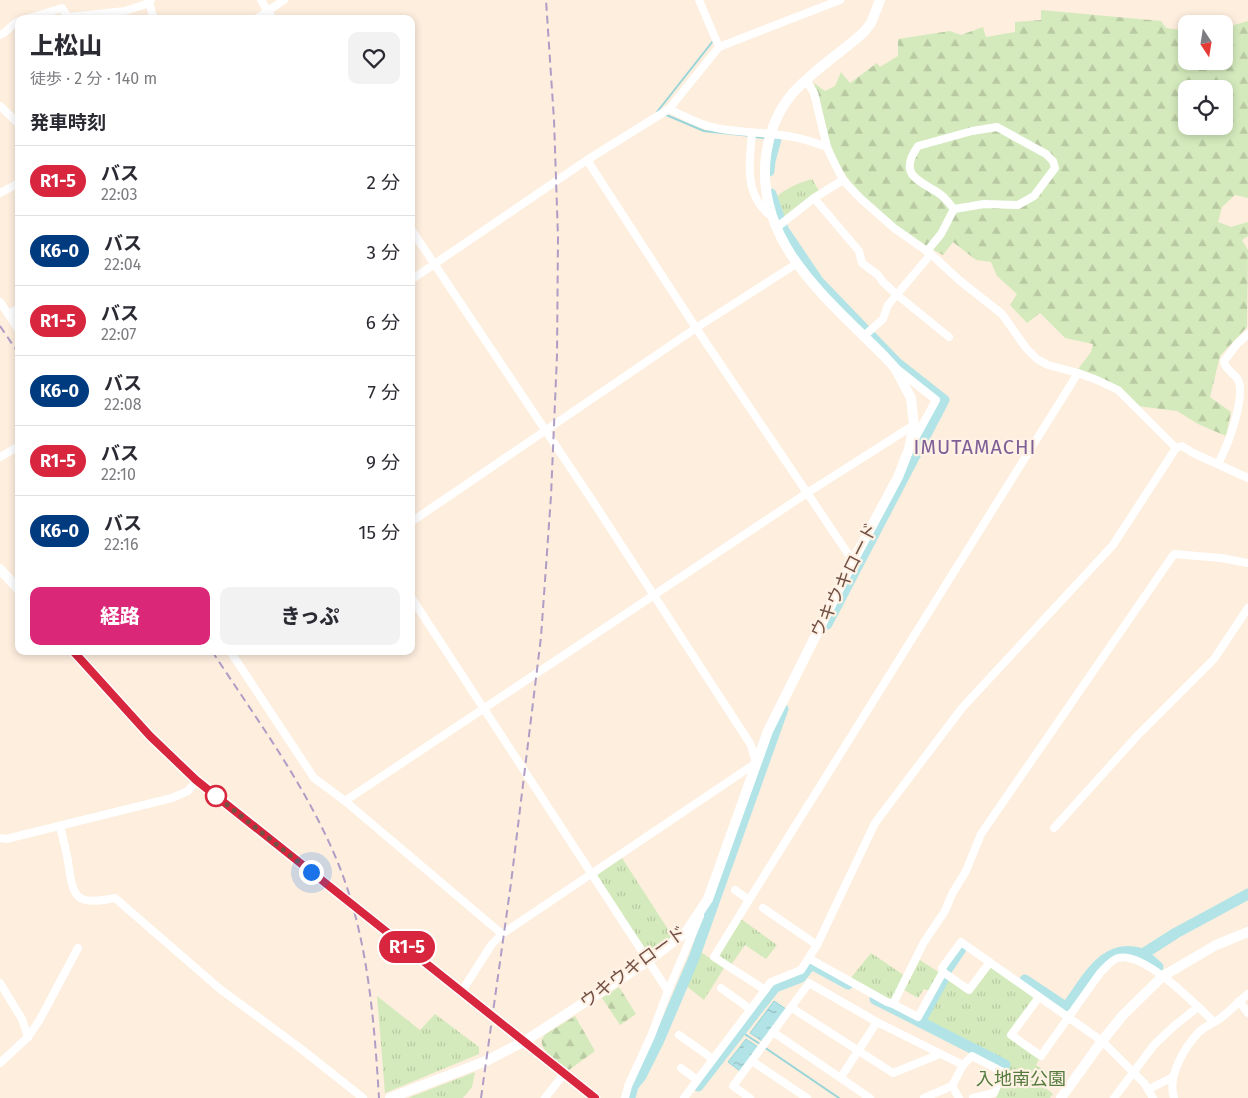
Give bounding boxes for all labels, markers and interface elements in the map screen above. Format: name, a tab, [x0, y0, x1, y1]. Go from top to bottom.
north arrow	[1178, 15, 1232, 70]
map controls	[1178, 15, 1233, 135]
text: 上松山	[30, 32, 102, 60]
button: heart	[348, 32, 400, 84]
text: 徒歩 · 2 分 · 140 m	[30, 69, 157, 88]
button: locate	[1178, 80, 1233, 135]
text: 発車時刻	[30, 111, 106, 134]
text: バス	[101, 162, 139, 185]
text: R1-5	[40, 170, 76, 192]
text: 2 分	[367, 171, 400, 194]
text: 22:03	[101, 185, 137, 204]
text: バス	[104, 232, 142, 255]
text: K6-0	[40, 240, 79, 262]
text: 3 分	[366, 241, 400, 264]
text: 22:04	[104, 255, 141, 274]
text: バス	[101, 302, 139, 325]
text: R1-5	[40, 310, 76, 332]
text: 6 分	[366, 311, 400, 334]
text: 22:07	[101, 325, 136, 344]
text: バス	[104, 372, 142, 395]
text: K6-0	[40, 380, 79, 402]
text: 7 分	[368, 381, 400, 404]
text: 22:08	[104, 395, 141, 414]
district label: IMUTAMACHI	[913, 435, 1037, 459]
text: バス	[101, 442, 139, 465]
text: R1-5	[40, 450, 76, 472]
text: 9 分	[366, 451, 400, 474]
text: 22:10	[101, 465, 136, 484]
text: バス	[104, 512, 142, 535]
street label: ウキウキロード	[806, 519, 882, 641]
text: K6-0	[40, 520, 79, 542]
text: 15 分	[358, 521, 400, 544]
text: 22:16	[104, 535, 139, 554]
button: 経路	[30, 587, 210, 645]
button: きっぷ	[220, 587, 400, 645]
unlabelled marker	[205, 785, 227, 807]
your location	[299, 860, 324, 885]
street label: ウキウキロード	[576, 921, 690, 1013]
line badge: R1-5	[372, 931, 442, 963]
text: R1-5	[389, 936, 425, 958]
park label: 入地南公園	[976, 1068, 1066, 1090]

